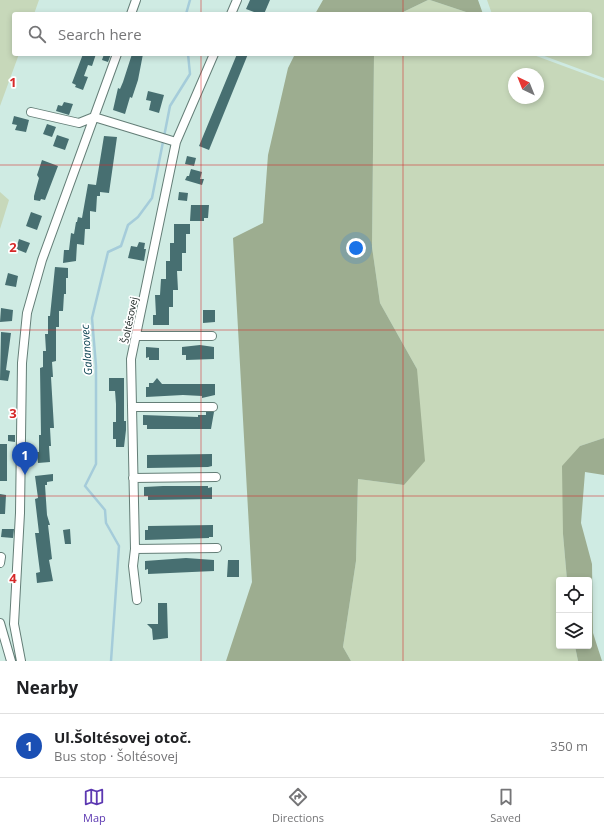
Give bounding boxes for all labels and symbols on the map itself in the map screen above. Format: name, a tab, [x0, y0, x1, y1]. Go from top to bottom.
north arrow	[508, 68, 544, 104]
text: 1	[9, 73, 17, 91]
text: 2	[9, 238, 17, 256]
your location	[346, 238, 366, 258]
street label: Šoltésovej	[117, 295, 141, 345]
water label: Galanovec	[77, 323, 95, 376]
text: 3	[9, 404, 17, 422]
pin: 1	[12, 442, 38, 475]
text: 4	[9, 569, 17, 587]

